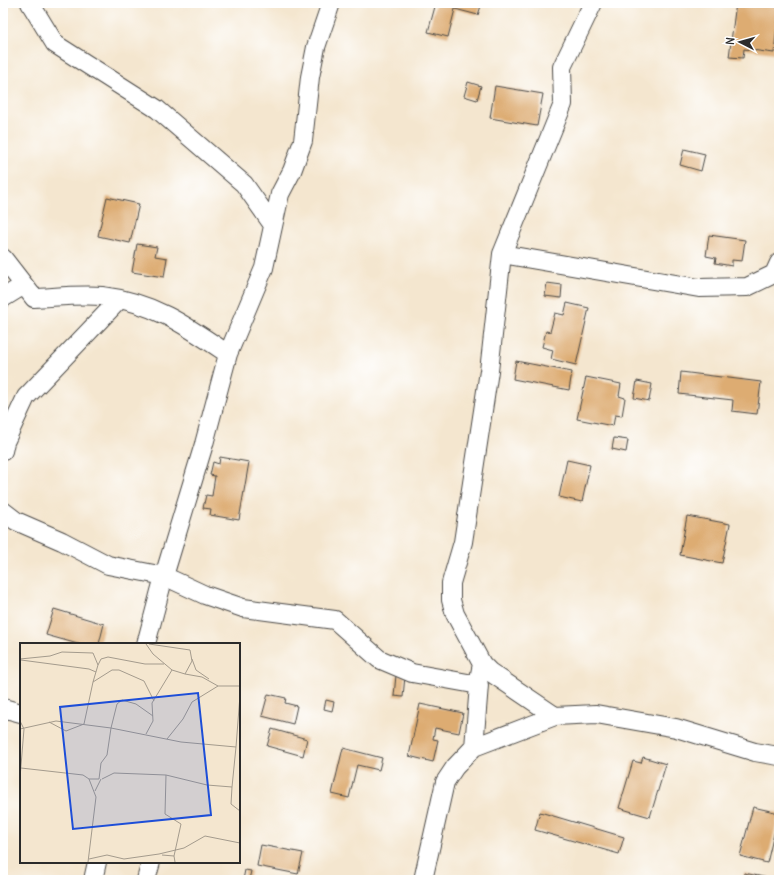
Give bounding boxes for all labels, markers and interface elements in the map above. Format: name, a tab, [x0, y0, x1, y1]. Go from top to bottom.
north arrow	[720, 22, 760, 62]
text: N	[723, 36, 737, 45]
inset map	[20, 643, 240, 863]

